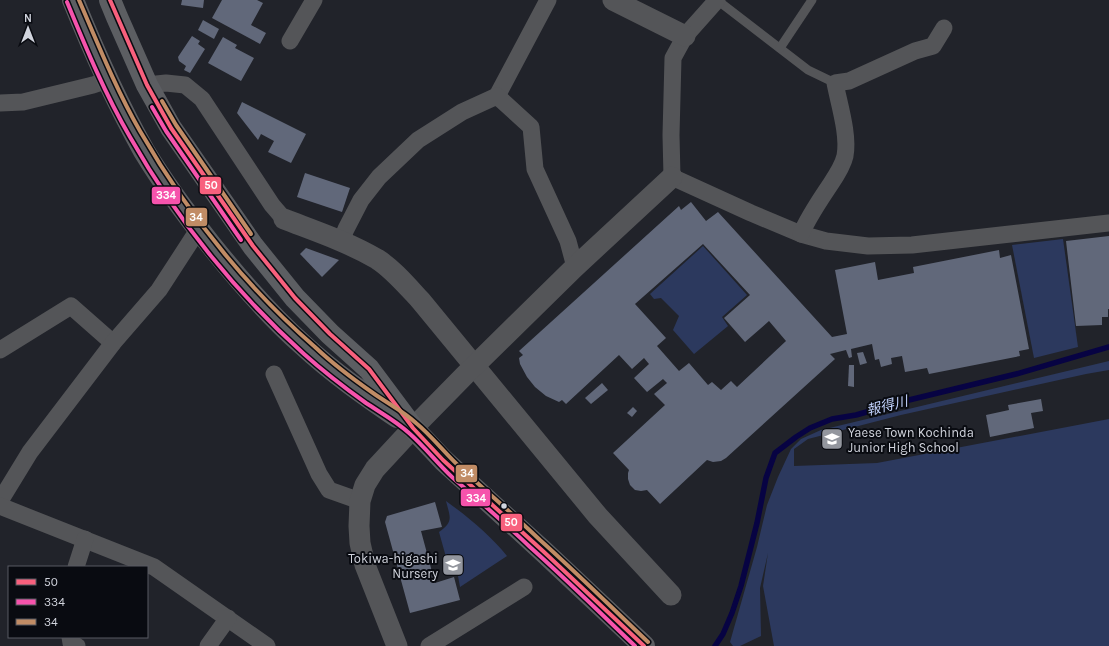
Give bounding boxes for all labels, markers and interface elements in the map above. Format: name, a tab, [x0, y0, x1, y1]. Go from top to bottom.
north arrow	[8, 8, 48, 48]
text: N	[24, 12, 32, 25]
line badge: 50	[199, 176, 222, 195]
text: 50	[204, 179, 218, 192]
line badge: 334	[151, 186, 181, 205]
text: 334	[156, 189, 177, 202]
line badge: 34	[185, 207, 208, 227]
text: 34	[189, 211, 203, 224]
water label: 報得川	[865, 392, 911, 419]
place label: Yaese Town Kochinda Junior High School	[848, 425, 974, 455]
school or university icon: Yaese Town Kochinda Junior High School	[819, 426, 845, 452]
line badge: 34	[455, 464, 478, 483]
text: 34	[460, 467, 474, 480]
line badge: 334	[460, 488, 491, 507]
text: 334	[466, 492, 487, 505]
unlabelled marker	[499, 501, 509, 511]
line badge: 50	[500, 513, 523, 532]
text: 50	[504, 516, 518, 529]
place label: Tokiwa-higashi Nursery	[348, 551, 438, 581]
school or university icon: Tokiwa-higashi Nursery	[440, 552, 466, 578]
legend	[8, 566, 148, 638]
text: 50	[44, 575, 58, 589]
text: 334	[44, 595, 65, 609]
text: 34	[44, 615, 58, 629]

